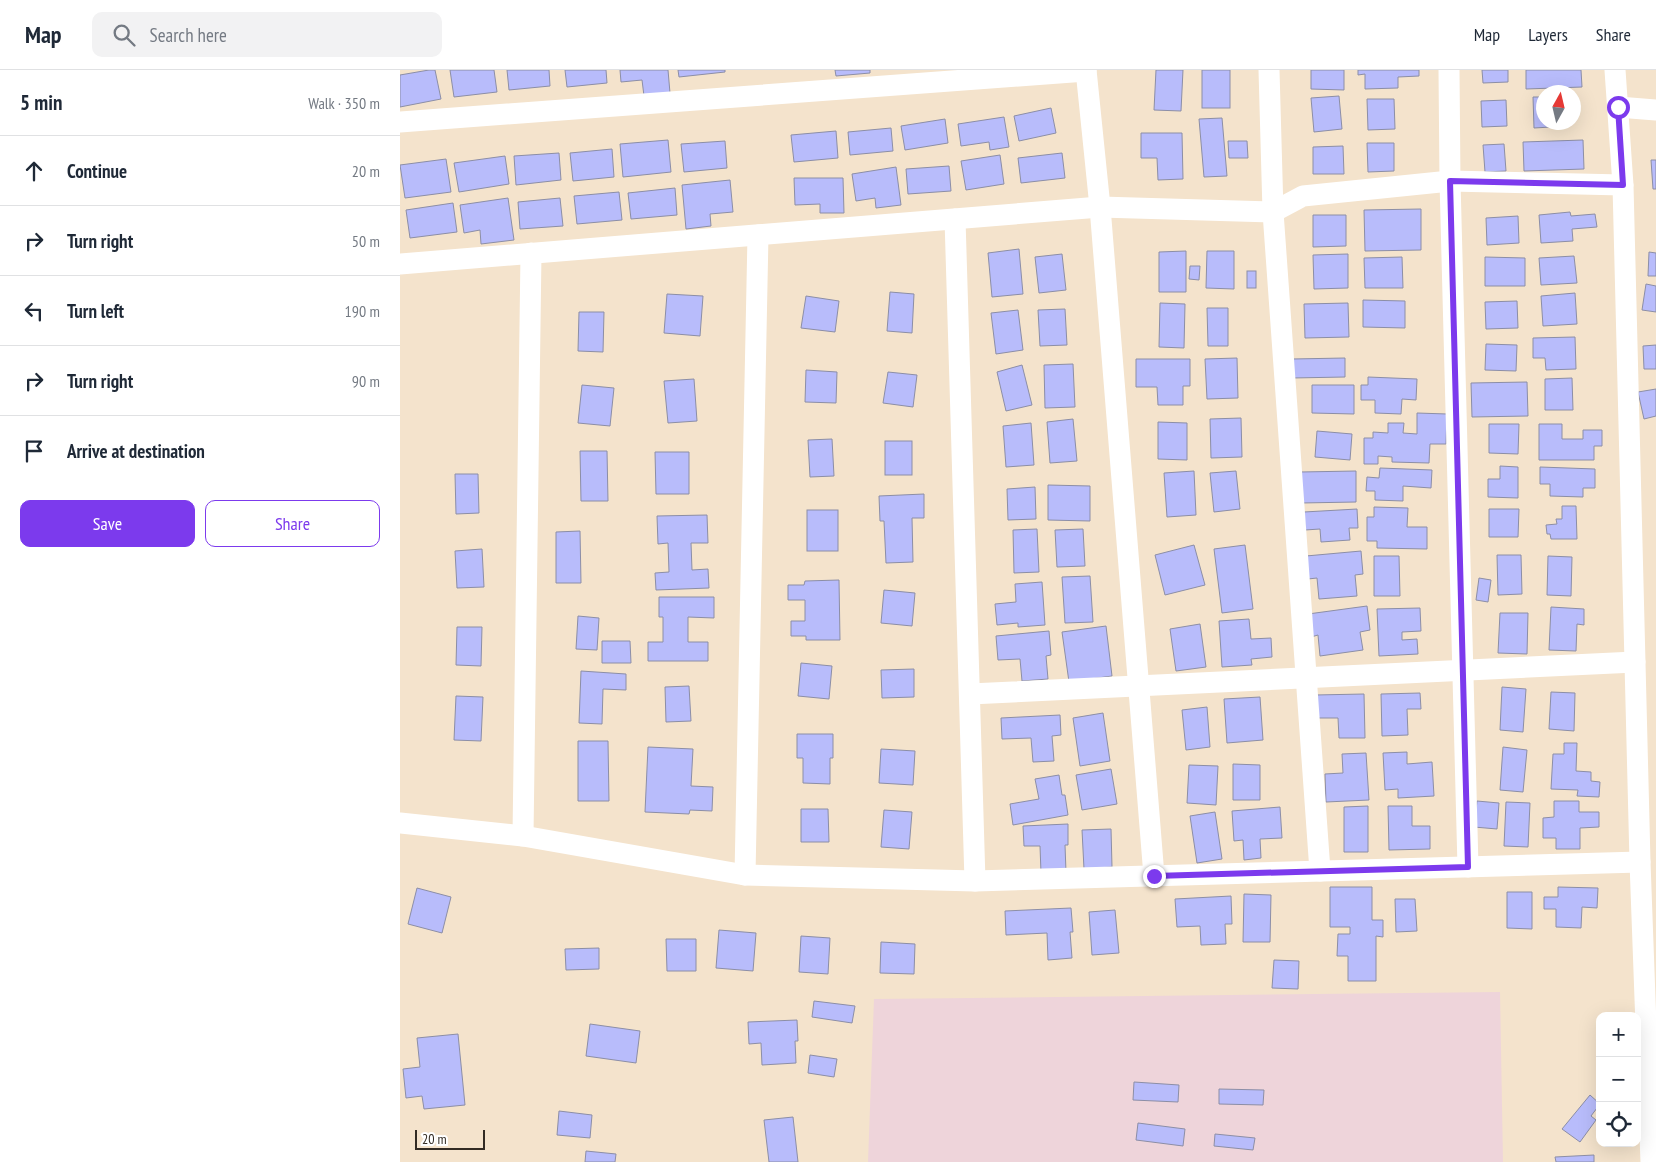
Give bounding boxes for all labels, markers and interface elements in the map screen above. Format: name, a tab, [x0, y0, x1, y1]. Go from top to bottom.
search box	[92, 12, 442, 57]
text: Map	[25, 19, 62, 50]
icon: search	[110, 21, 138, 49]
text: Search here	[150, 23, 227, 47]
text: Map	[1474, 23, 1500, 46]
text: Layers	[1528, 23, 1568, 46]
text: Share	[1596, 23, 1631, 46]
north arrow	[1536, 85, 1581, 130]
text: 5 min	[20, 89, 62, 116]
text: Walk · 350 m	[308, 93, 380, 113]
route start	[1607, 96, 1630, 119]
icon: ahead	[20, 157, 48, 185]
text: Continue	[67, 159, 127, 183]
text: 20 m	[352, 161, 380, 181]
icon: right	[20, 227, 48, 255]
text: Turn right	[67, 229, 133, 253]
text: 50 m	[352, 231, 380, 251]
icon: left	[20, 297, 48, 325]
text: Turn left	[67, 299, 124, 323]
text: 190 m	[345, 301, 380, 321]
icon: right	[20, 367, 48, 395]
text: Turn right	[67, 369, 133, 393]
text: 90 m	[352, 371, 380, 391]
icon: arrive	[20, 437, 48, 465]
text: Arrive at destination	[67, 439, 205, 463]
button: Save	[20, 500, 195, 547]
button: Share	[205, 500, 380, 547]
route end	[1143, 865, 1166, 888]
map controls	[1596, 1012, 1641, 1147]
button: +	[1596, 1012, 1641, 1057]
button: −	[1596, 1057, 1641, 1102]
button: locate	[1596, 1102, 1641, 1147]
scale bar	[415, 1127, 485, 1150]
text: 20 m	[422, 1130, 447, 1148]

